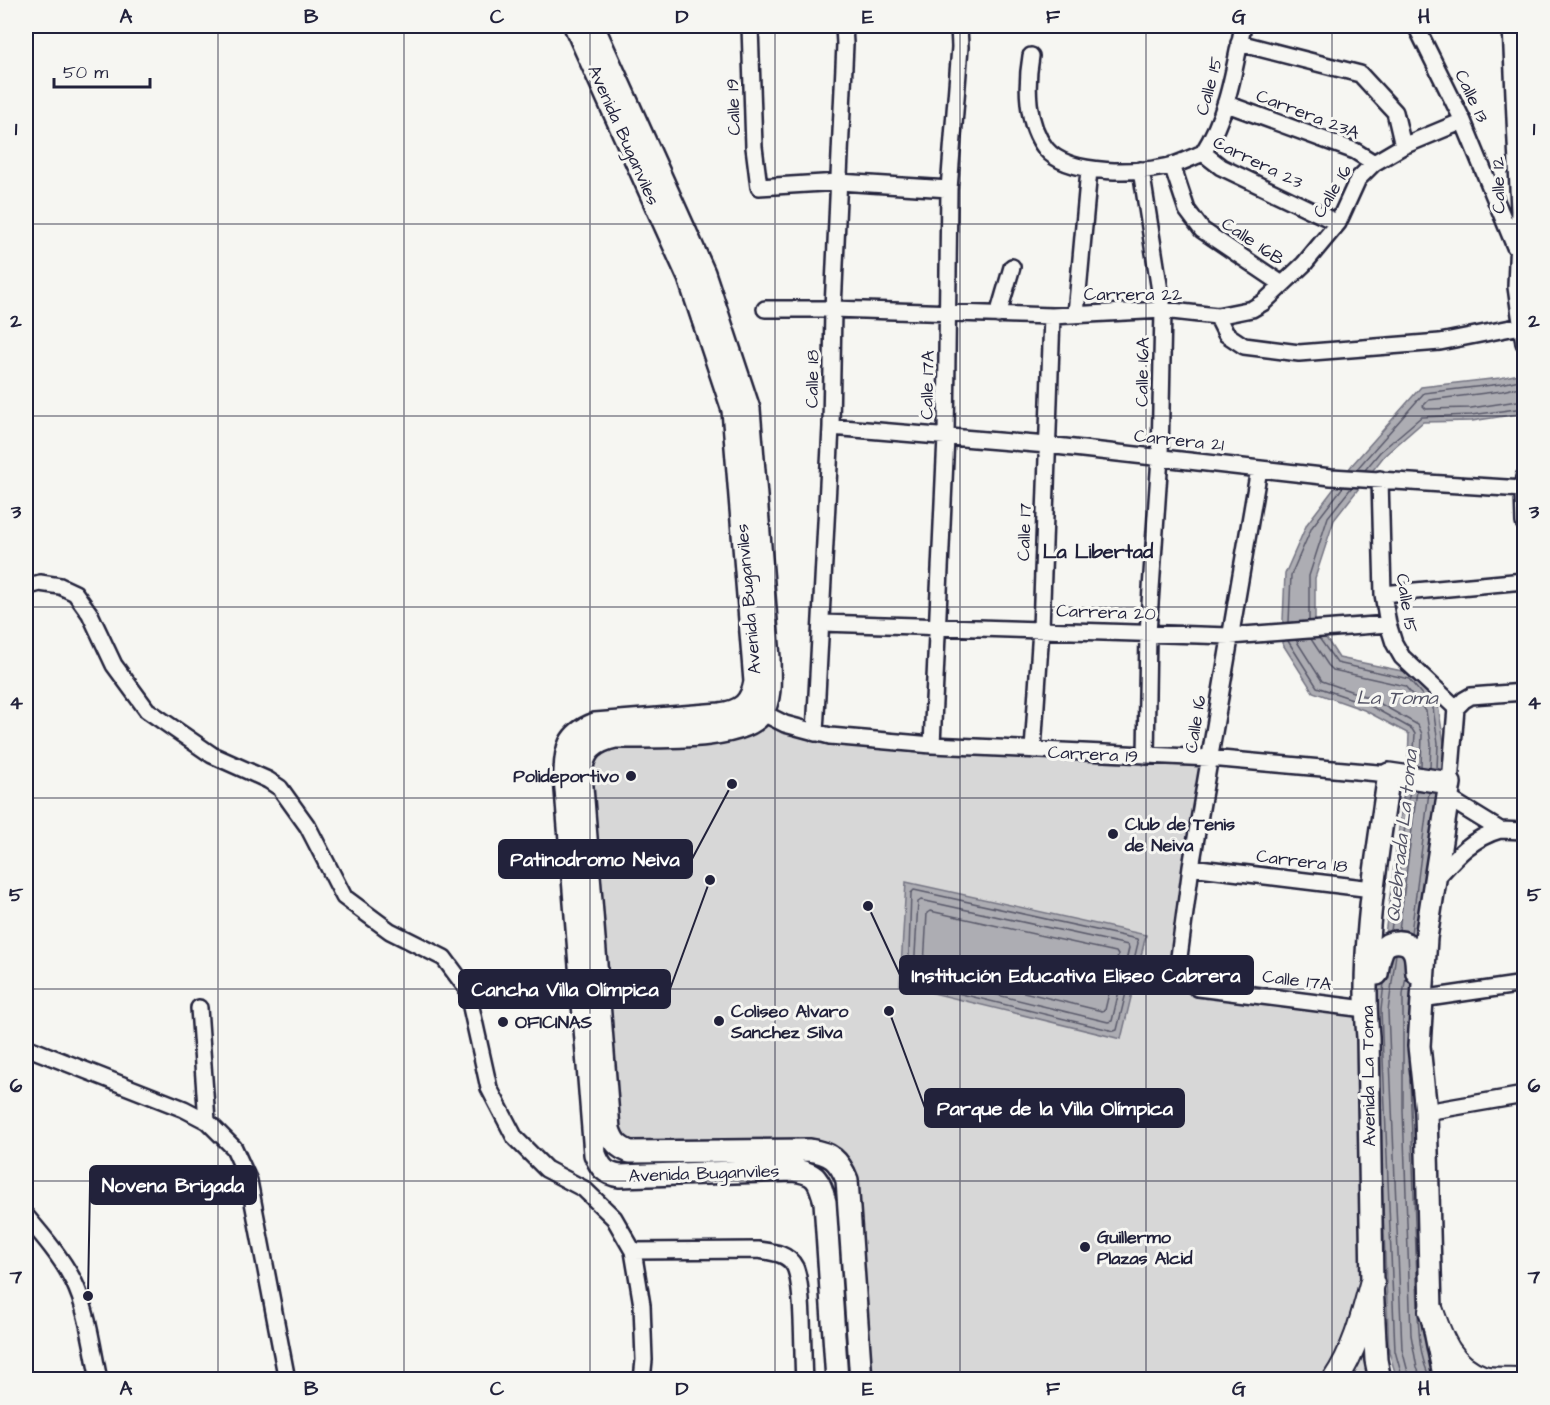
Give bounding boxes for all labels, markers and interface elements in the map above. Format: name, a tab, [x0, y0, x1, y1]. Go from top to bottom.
text: A	[120, 3, 133, 31]
text: B	[304, 3, 319, 31]
text: C	[490, 3, 505, 31]
text: D	[676, 3, 689, 31]
text: E	[862, 3, 874, 31]
text: F	[1046, 3, 1061, 31]
text: G	[1232, 3, 1246, 31]
text: H	[1418, 3, 1430, 31]
scale bar	[54, 51, 150, 89]
street label: Calle 15	[1190, 54, 1229, 118]
text: 50 m	[63, 60, 108, 85]
street label: Avenida Buganviles	[581, 61, 666, 210]
street label: Calle 13	[1448, 66, 1495, 127]
street label: Calle 19	[720, 78, 747, 136]
street label: Carrera 23A	[1253, 83, 1364, 146]
text: 1	[15, 115, 18, 143]
text: 1	[1533, 115, 1536, 143]
street label: Carrera 23	[1209, 130, 1307, 195]
street label: Calle 12	[1485, 156, 1511, 214]
street label: Calle 16	[1307, 160, 1358, 223]
street label: Calle 16B	[1216, 211, 1289, 272]
street label: Carrera 22	[1084, 282, 1183, 307]
text: 2	[9, 307, 22, 335]
text: 2	[1527, 307, 1540, 335]
street label: Calle 16A	[1129, 337, 1156, 407]
street label: Calle 18	[799, 349, 826, 408]
street label: Calle 17A	[914, 350, 941, 420]
street label: Carrera 21	[1133, 423, 1225, 458]
text: 3	[10, 498, 22, 526]
text: 3	[1528, 498, 1540, 526]
street label: Calle 17	[1011, 503, 1038, 561]
street label: Avenida Buganviles	[729, 523, 769, 675]
district label: La Libertad	[1043, 538, 1154, 566]
street label: Calle 15	[1390, 572, 1424, 635]
street label: Carrera 20	[1056, 598, 1156, 627]
water label: La Toma	[1356, 684, 1439, 712]
text: 4	[9, 689, 23, 717]
text: 4	[1527, 689, 1541, 717]
street label: Calle 16	[1179, 693, 1212, 755]
street label: Carrera 19	[1047, 740, 1139, 769]
water label: Quebrada La toma	[1379, 748, 1425, 924]
place label: Polideportivo	[513, 764, 620, 789]
marker: Polideportivo	[624, 769, 638, 783]
place label: Club de Tenis de Neiva	[1124, 812, 1235, 858]
marker: Club de Tenis de Neiva	[1106, 827, 1120, 841]
callout: Patinodromo Neiva	[499, 840, 692, 878]
street label: Carrera 18	[1255, 843, 1349, 880]
text: Patinodromo Neiva	[510, 846, 681, 874]
text: 5	[9, 881, 24, 909]
text: 5	[1527, 881, 1542, 909]
callout: Institución Educativa Eliseo Cabrera	[900, 956, 1253, 994]
text: Institución Educativa Eliseo Cabrera	[912, 962, 1241, 990]
street label: Calle 17A	[1261, 964, 1333, 997]
callout: Cancha Villa Olímpica	[459, 970, 670, 1008]
text: Cancha Villa Olímpica	[471, 976, 659, 1004]
place label: Coliseo Alvaro Sanchez Silva	[730, 999, 849, 1045]
street label: Avenida La Toma	[1355, 1005, 1382, 1147]
place label: OFICINAS	[515, 1010, 593, 1035]
marker: Coliseo Alvaro Sanchez Silva	[712, 1014, 726, 1028]
marker: OFICINAS	[496, 1015, 510, 1029]
text: 6	[10, 1072, 23, 1100]
text: 6	[1528, 1072, 1541, 1100]
callout: Parque de la Villa Olímpica	[925, 1089, 1184, 1127]
text: Parque de la Villa Olímpica	[937, 1095, 1174, 1123]
street label: Avenida Buganviles	[628, 1158, 780, 1190]
callout: Novena Brigada	[90, 1166, 256, 1204]
text: Novena Brigada	[102, 1172, 245, 1201]
place label: Guillermo Plazas Alcid	[1097, 1225, 1193, 1271]
marker: Guillermo Plazas Alcid	[1078, 1240, 1092, 1254]
text: 7	[9, 1263, 23, 1291]
text: 7	[1527, 1263, 1541, 1291]
text: A	[120, 1375, 133, 1403]
text: B	[304, 1375, 319, 1403]
text: C	[490, 1375, 505, 1403]
text: D	[676, 1375, 689, 1403]
text: E	[862, 1375, 874, 1403]
text: F	[1046, 1375, 1061, 1403]
text: G	[1232, 1375, 1246, 1403]
text: H	[1418, 1375, 1430, 1403]

